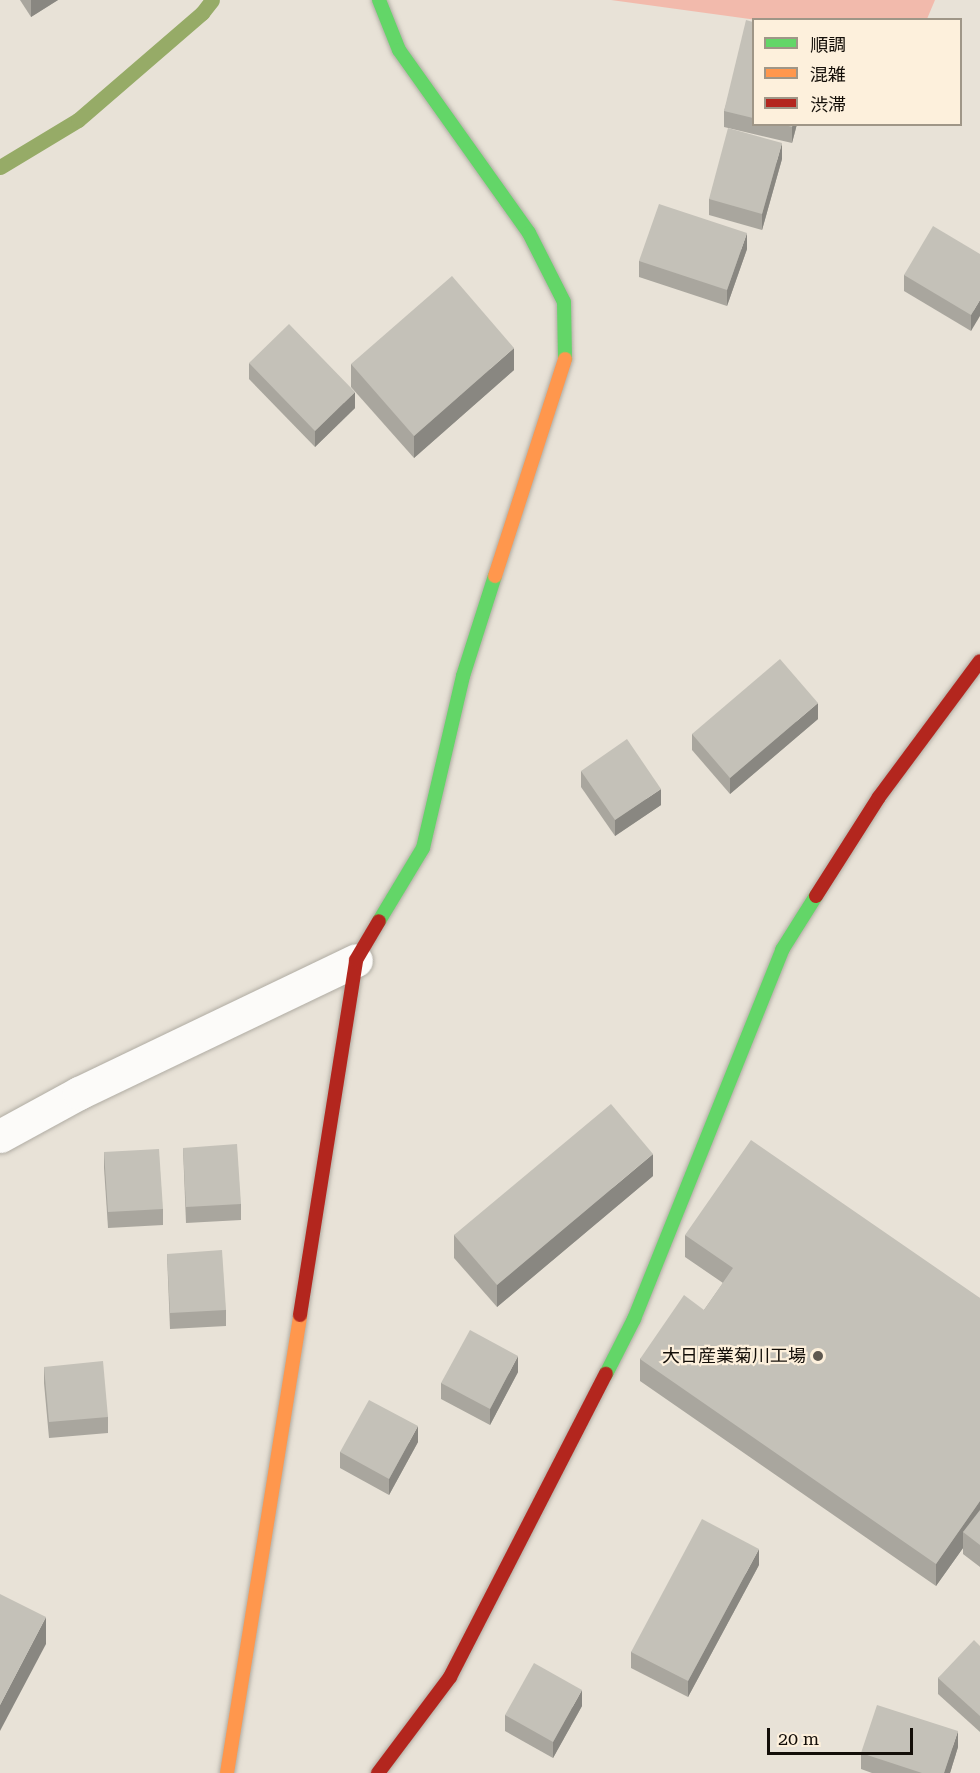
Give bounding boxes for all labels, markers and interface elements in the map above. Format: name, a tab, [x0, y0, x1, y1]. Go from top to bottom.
legend	[752, 18, 962, 126]
text: 順調	[810, 34, 846, 55]
text: 混雑	[810, 64, 846, 85]
text: 渋滞	[810, 94, 846, 115]
place label: 大日産業菊川工場	[662, 1345, 806, 1367]
marker: 大日産業菊川工場	[811, 1349, 825, 1363]
scale bar	[770, 1716, 916, 1754]
text: 20 m	[778, 1728, 819, 1749]

